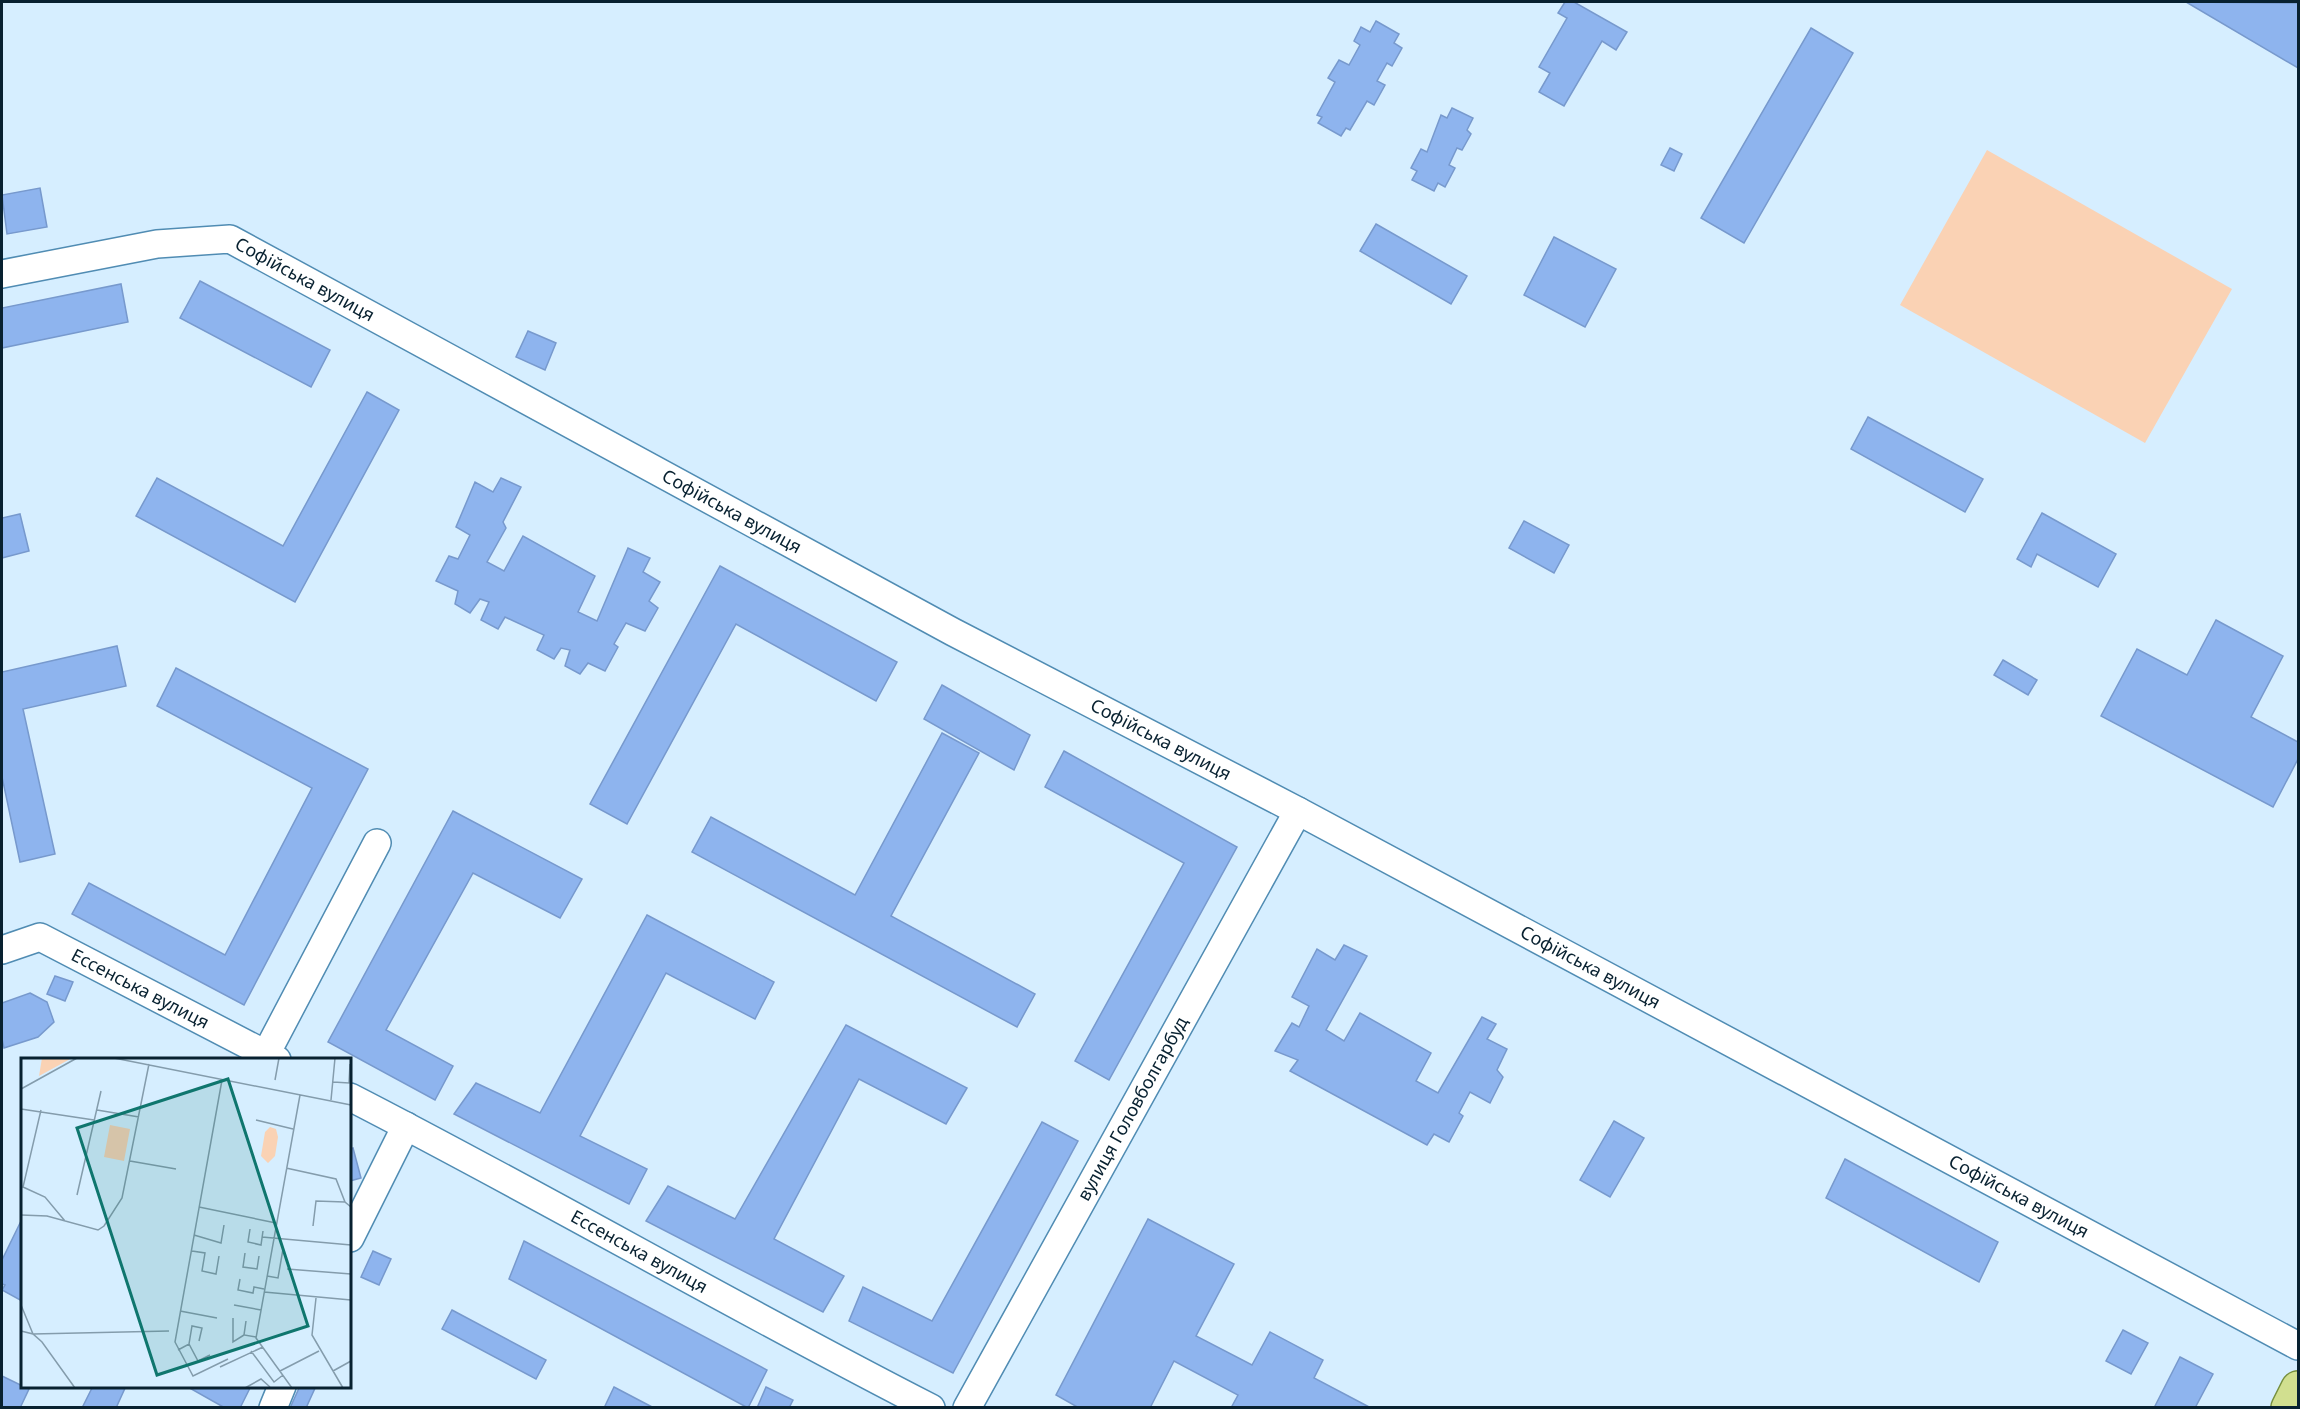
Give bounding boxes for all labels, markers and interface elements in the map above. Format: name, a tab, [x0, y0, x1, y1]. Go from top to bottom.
street label: Софійська вулиця	[231, 231, 379, 326]
street label: Софійська вулиця	[658, 463, 806, 558]
street label: Софійська вулиця	[1087, 692, 1236, 785]
street label: Софійська вулиця	[1516, 919, 1665, 1014]
street label: Ессенська вулиця	[67, 942, 214, 1034]
street label: вулиця Головболгарбуд	[1071, 1012, 1193, 1205]
inset map	[21, 1058, 351, 1388]
street label: Софійська вулиця	[1945, 1148, 2093, 1243]
street label: Ессенська вулиця	[567, 1204, 712, 1298]

